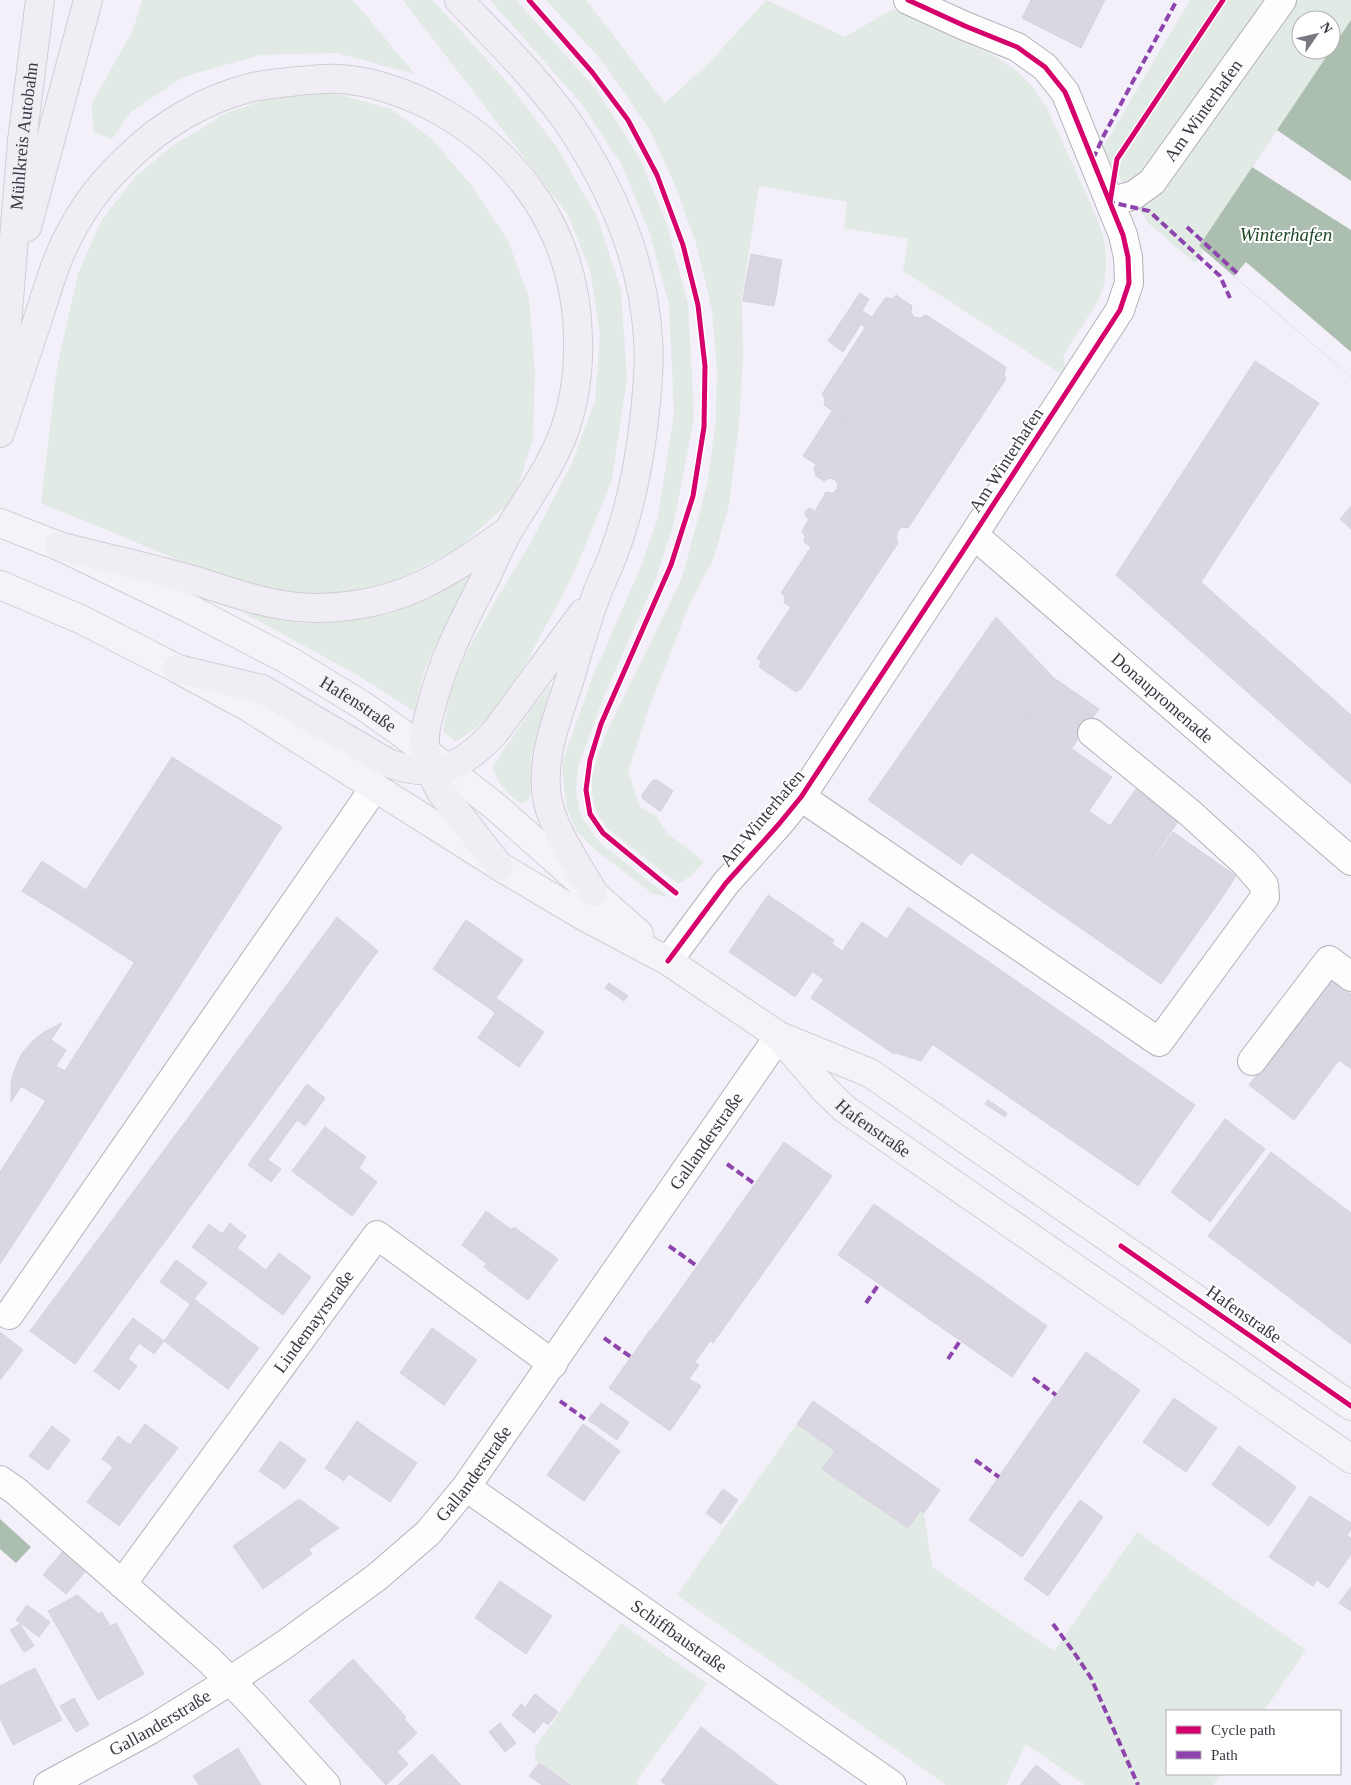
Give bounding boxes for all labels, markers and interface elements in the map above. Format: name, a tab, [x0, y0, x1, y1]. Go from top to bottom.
north arrow	[1291, 10, 1341, 60]
text: N	[1317, 20, 1335, 36]
street label: Am Winterhafen	[1160, 56, 1246, 165]
street label: Mühlkreis Autobahn	[6, 61, 42, 211]
water label: Winterhafen	[1240, 224, 1332, 245]
street label: Am Winterhafen	[965, 404, 1047, 516]
street label: Donaupromenade	[1107, 648, 1217, 747]
street label: Hafenstraße	[316, 672, 400, 736]
street label: Am Winterhafen	[716, 765, 808, 871]
street label: Gallanderstraße	[665, 1088, 747, 1194]
street label: Hafenstraße	[831, 1095, 914, 1161]
street label: Lindemayrstraße	[270, 1266, 358, 1377]
street label: Hafenstraße	[1203, 1281, 1285, 1347]
street label: Gallanderstraße	[432, 1422, 515, 1526]
street label: Schiffbaustraße	[627, 1596, 731, 1677]
street label: Gallanderstraße	[106, 1685, 214, 1760]
legend	[1166, 1710, 1341, 1775]
text: Cycle path	[1211, 1722, 1276, 1738]
text: Path	[1211, 1747, 1238, 1763]

